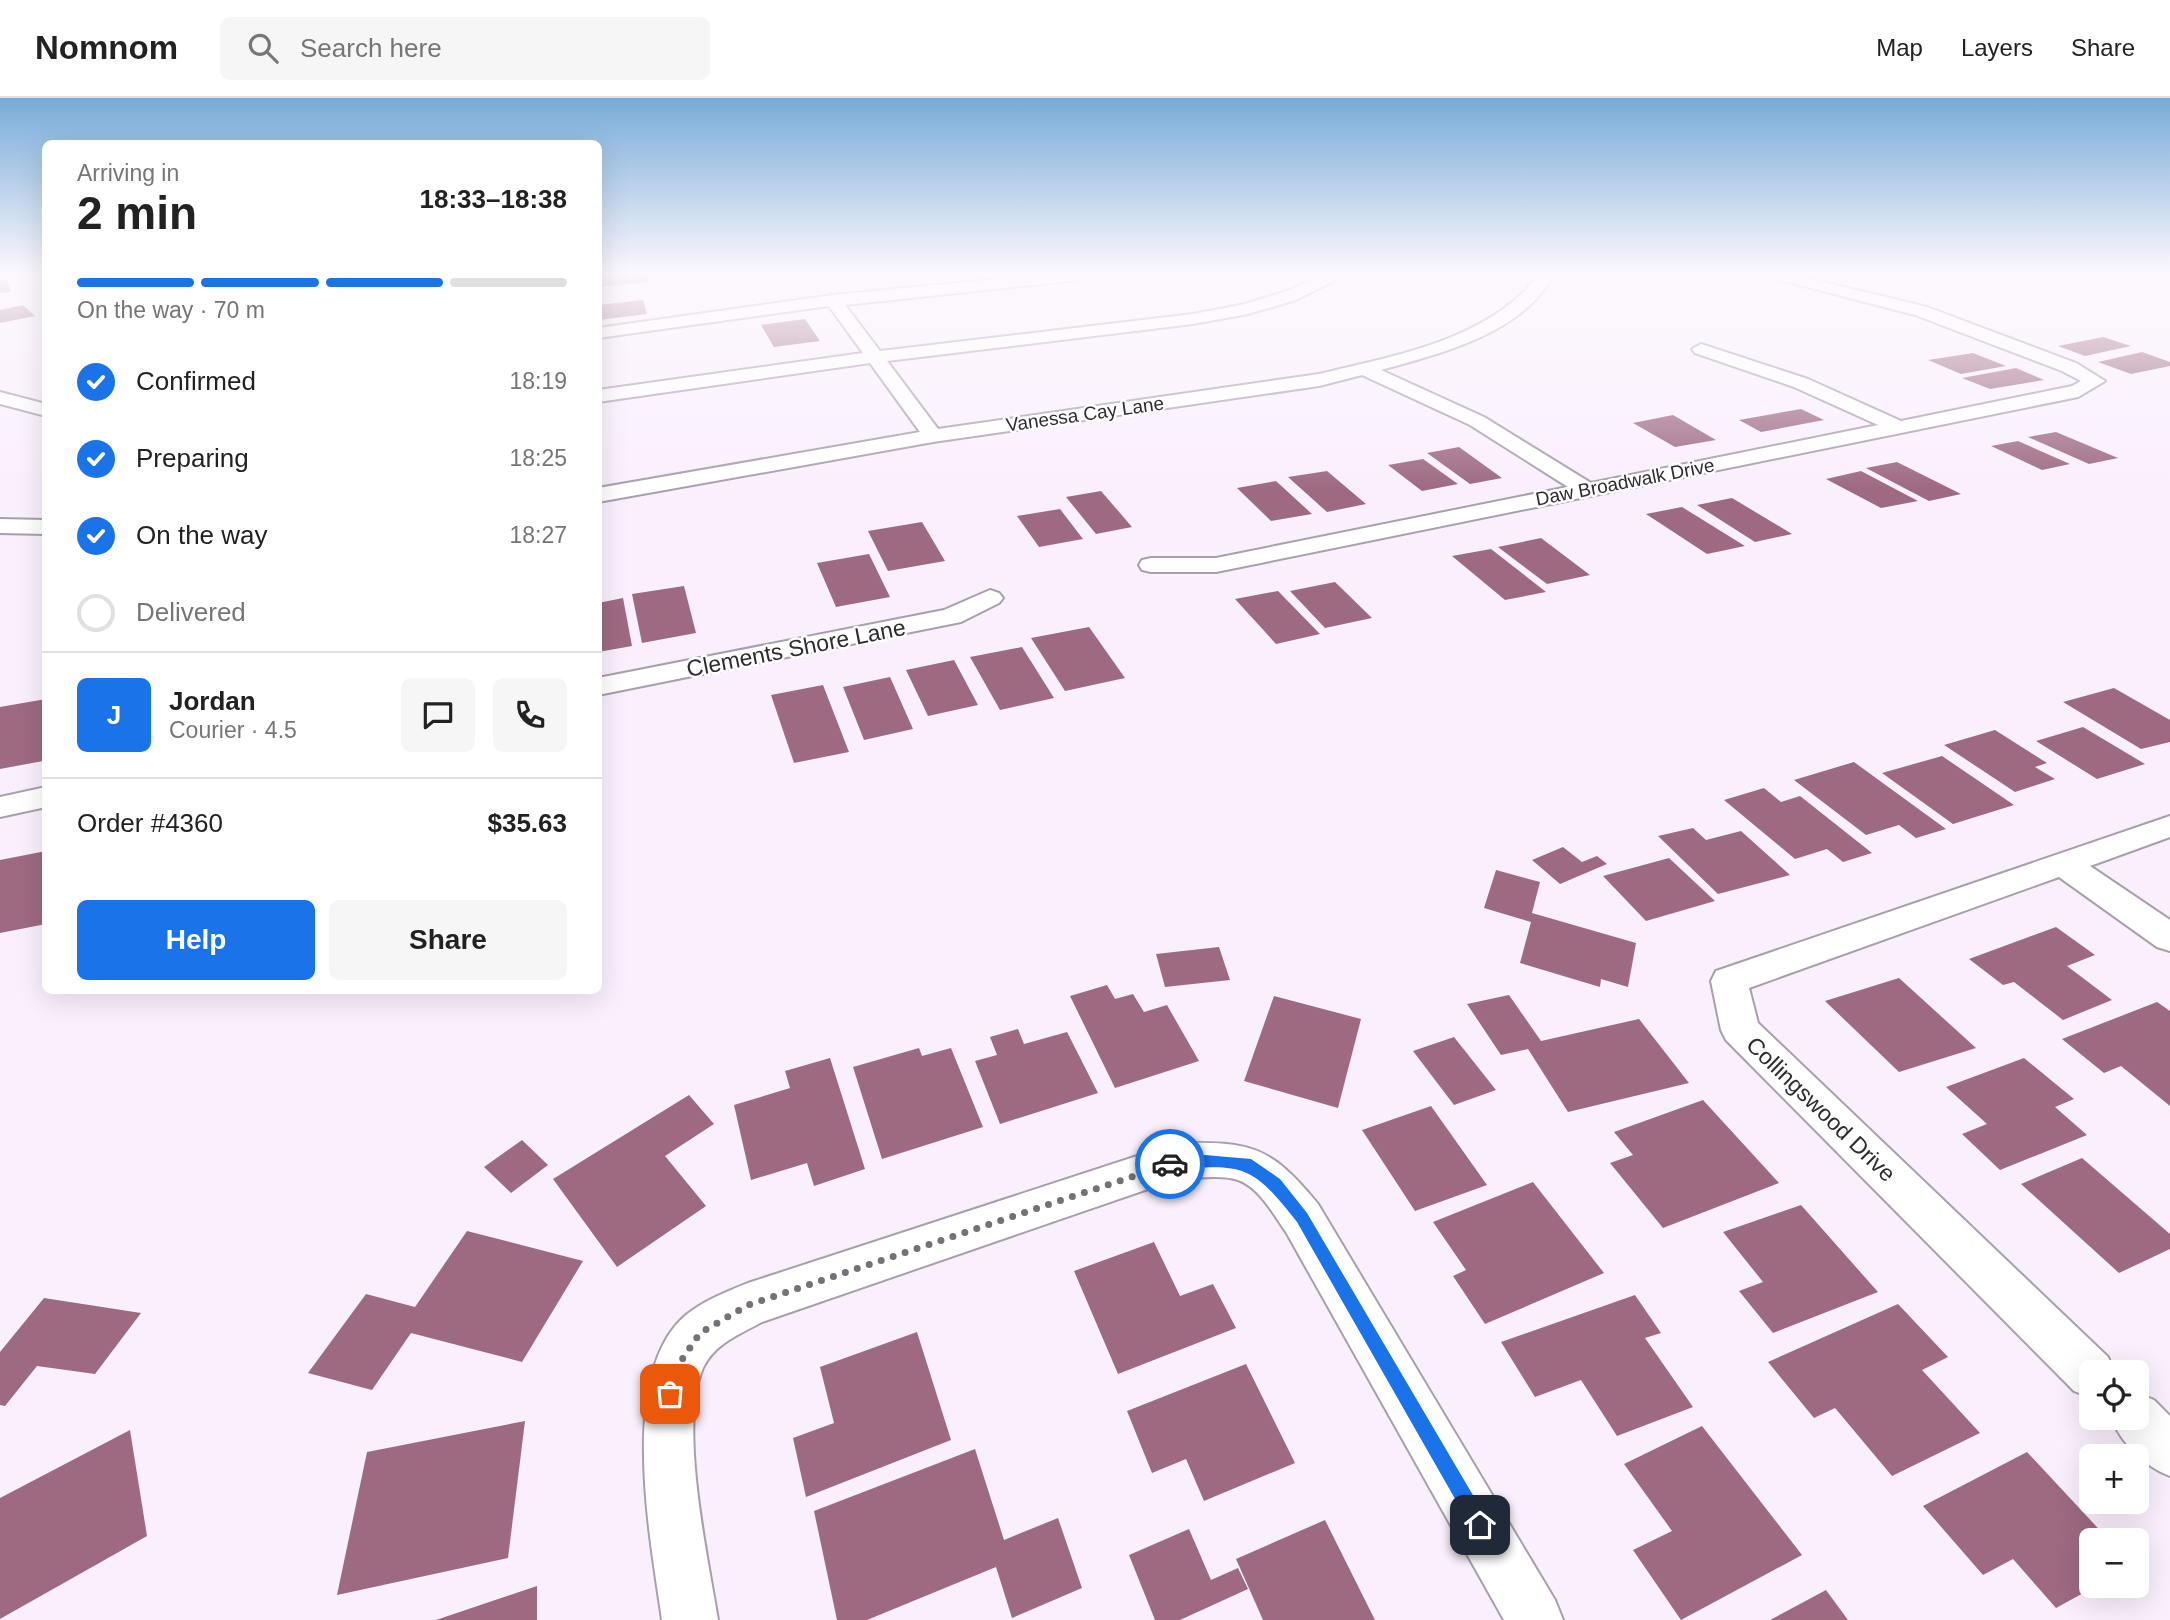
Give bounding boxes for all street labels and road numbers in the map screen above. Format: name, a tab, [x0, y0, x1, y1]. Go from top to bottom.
street label: Vanessa Cay Lane	[1005, 393, 1165, 435]
street label: Daw Broadwalk Drive	[1534, 454, 1716, 510]
street label: Clements Shore Lane	[684, 614, 908, 682]
street label: Collingswood Drive	[1741, 1031, 1901, 1187]

